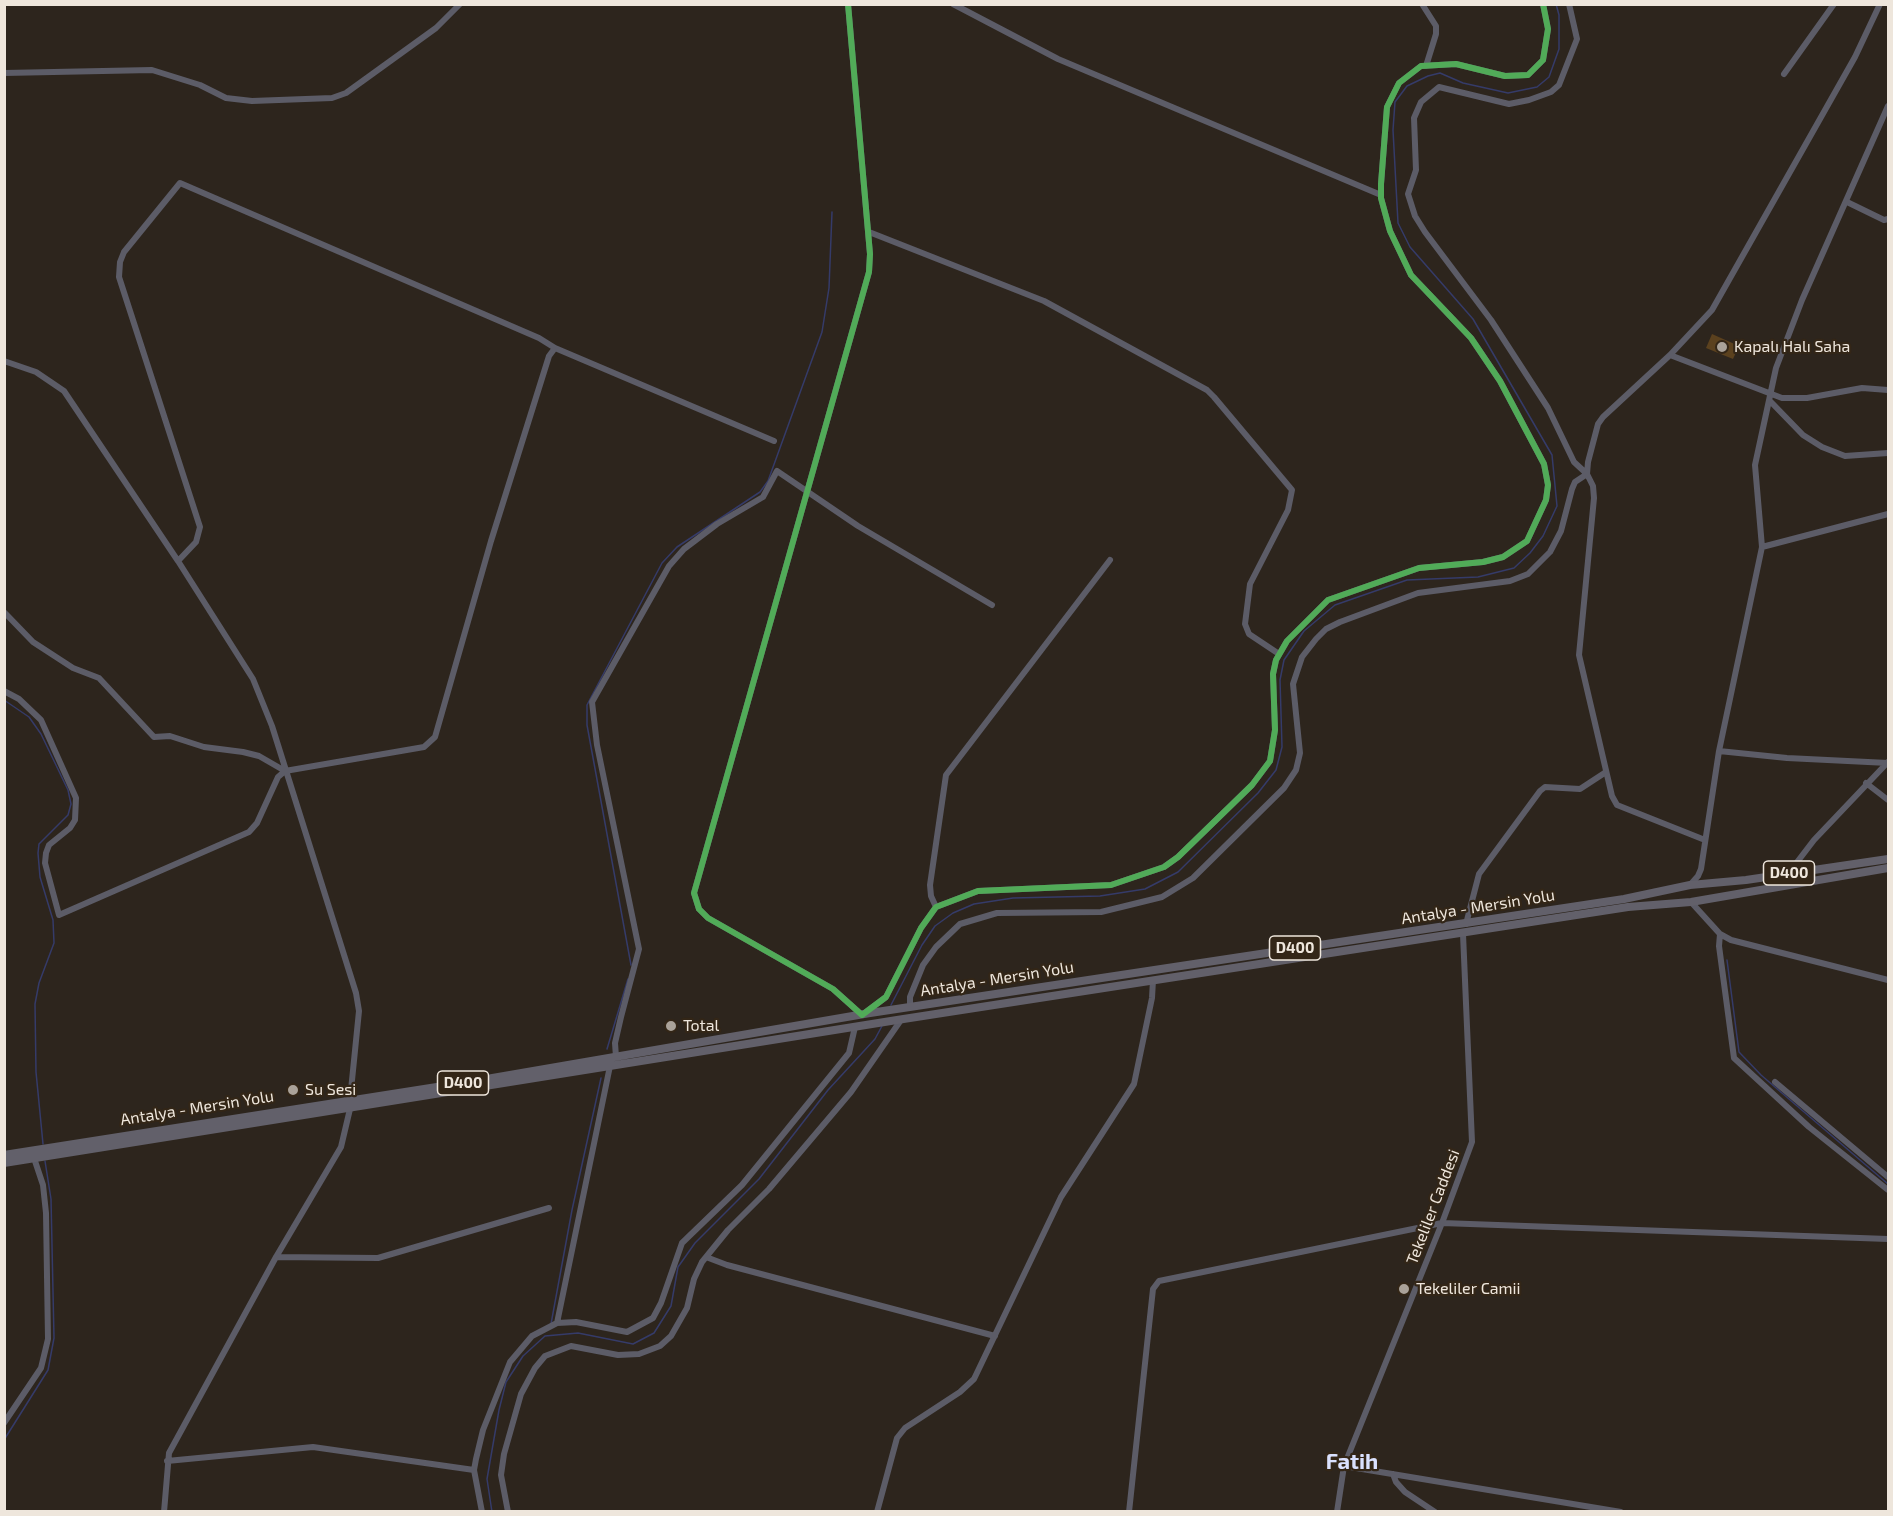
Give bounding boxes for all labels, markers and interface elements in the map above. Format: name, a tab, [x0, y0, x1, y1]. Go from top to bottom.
place label: Kapalı Halı Saha	[1734, 337, 1850, 357]
marker: Kapalı Halı Saha	[1715, 340, 1729, 354]
road number: D400	[1764, 861, 1814, 885]
street label: Antalya - Mersin Yolu	[1400, 885, 1556, 929]
road number: D400	[1270, 936, 1320, 960]
street label: Antalya - Mersin Yolu	[919, 957, 1075, 1001]
place label: Total	[683, 1016, 719, 1036]
marker: Total	[664, 1019, 678, 1033]
road number: D400	[438, 1071, 488, 1095]
place label: Su Sesi	[305, 1080, 356, 1100]
marker: Su Sesi	[286, 1083, 300, 1097]
street label: Antalya - Mersin Yolu	[119, 1086, 275, 1130]
street label: Tekeliler Caddesi	[1402, 1147, 1464, 1267]
place label: Tekeliler Camii	[1416, 1279, 1520, 1299]
marker: Tekeliler Camii	[1397, 1282, 1411, 1296]
district label: Fatih	[1326, 1449, 1378, 1475]

